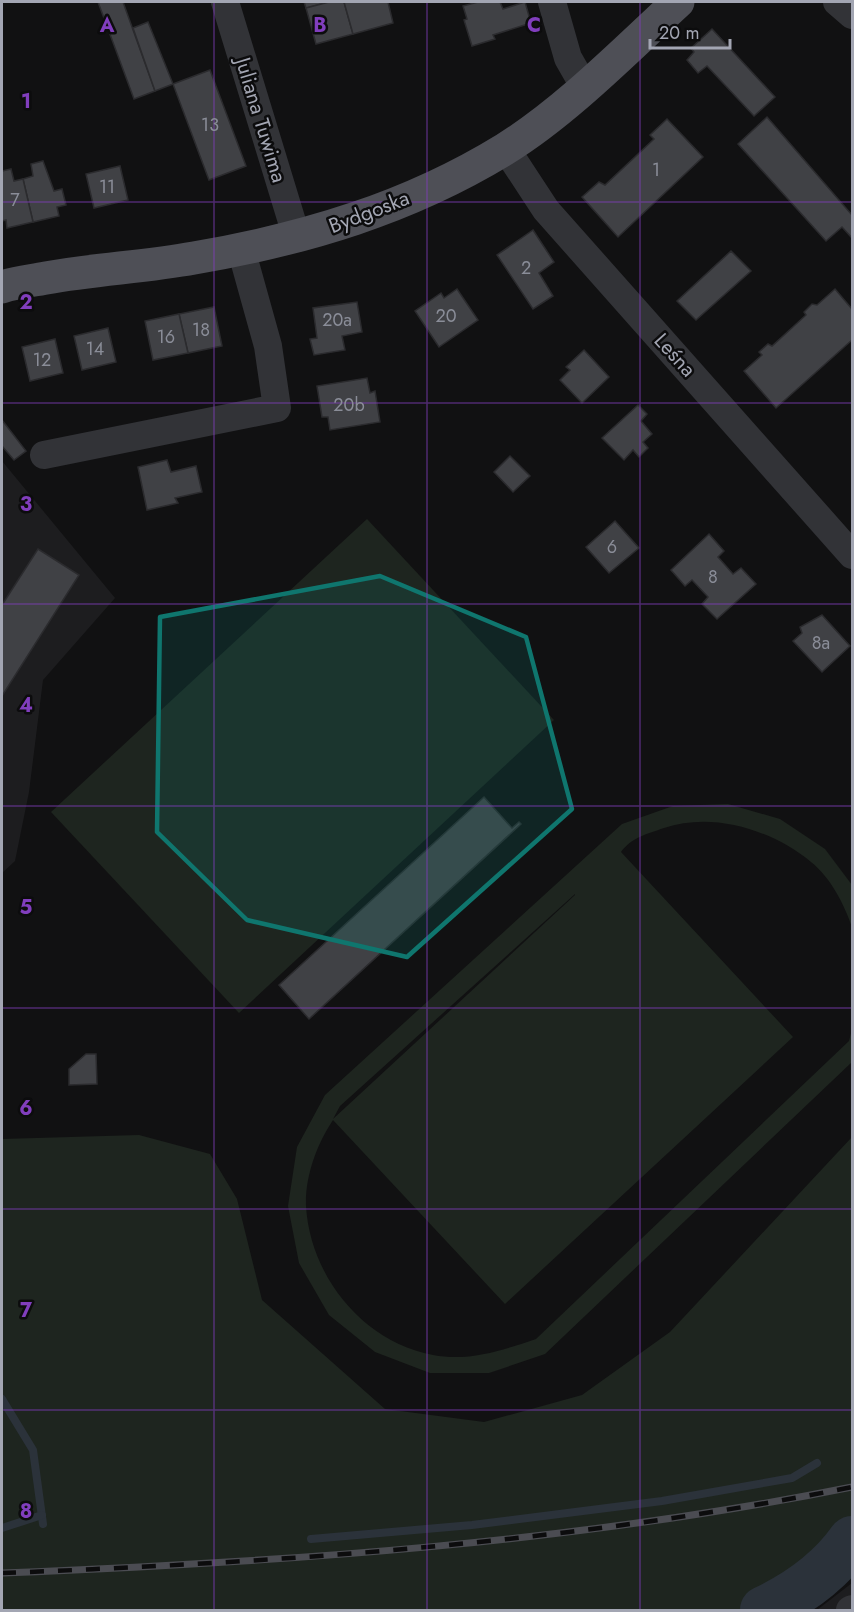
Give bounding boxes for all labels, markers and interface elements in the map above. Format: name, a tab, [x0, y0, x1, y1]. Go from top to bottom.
text: A	[99, 11, 115, 40]
text: B	[313, 11, 327, 40]
text: C	[527, 11, 541, 40]
scale bar	[650, 12, 730, 50]
text: 20 m	[659, 20, 699, 46]
street label: Juliana Tuwima	[227, 51, 294, 186]
text: 1	[21, 87, 31, 116]
house number: 13	[201, 112, 219, 138]
house number: 1	[652, 157, 660, 183]
house number: 11	[99, 174, 115, 200]
street label: Bydgoska	[324, 183, 414, 241]
house number: 7	[10, 187, 20, 213]
house number: 2	[521, 255, 531, 281]
text: 2	[19, 288, 33, 317]
house number: 20	[435, 303, 457, 329]
house number: 20a	[322, 307, 352, 333]
house number: 18	[192, 317, 210, 343]
house number: 16	[157, 324, 175, 350]
street label: Leśna	[647, 326, 703, 384]
house number: 14	[86, 336, 104, 362]
house number: 12	[33, 347, 51, 373]
house number: 20b	[333, 392, 365, 418]
text: 3	[20, 490, 32, 519]
house number: 6	[607, 534, 617, 560]
house number: 8	[708, 564, 718, 590]
house number: 8a	[812, 630, 830, 656]
text: 4	[19, 691, 33, 720]
text: 5	[20, 893, 33, 922]
text: 6	[19, 1094, 33, 1123]
text: 7	[20, 1296, 33, 1325]
text: 8	[20, 1497, 32, 1526]

